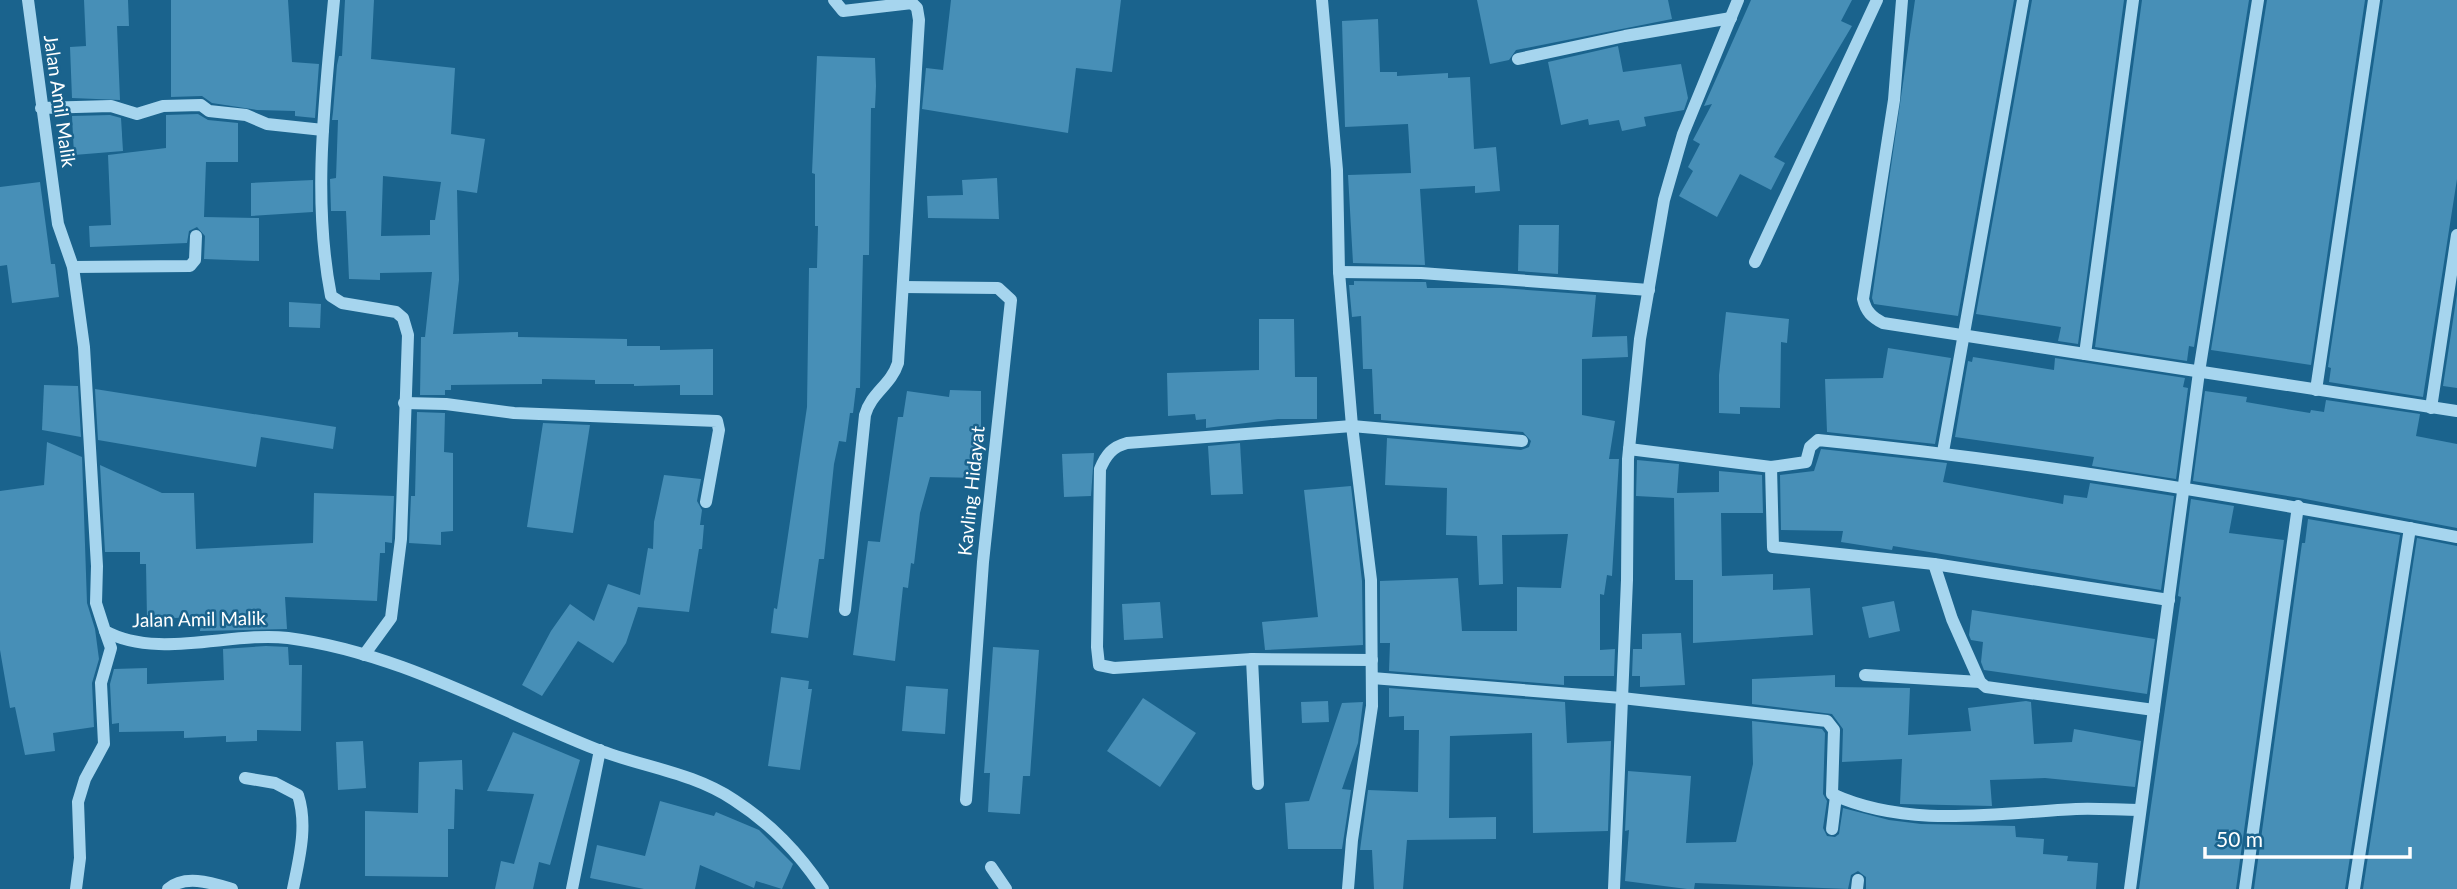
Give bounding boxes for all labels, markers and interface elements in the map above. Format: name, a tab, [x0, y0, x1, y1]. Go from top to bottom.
street label: Jalan Amil Malik	[40, 33, 81, 169]
street label: Kavling Hidayat	[952, 425, 989, 557]
street label: Jalan Amil Malik	[132, 606, 266, 631]
scale bar	[2205, 816, 2410, 860]
text: 50 m	[2216, 826, 2263, 851]

